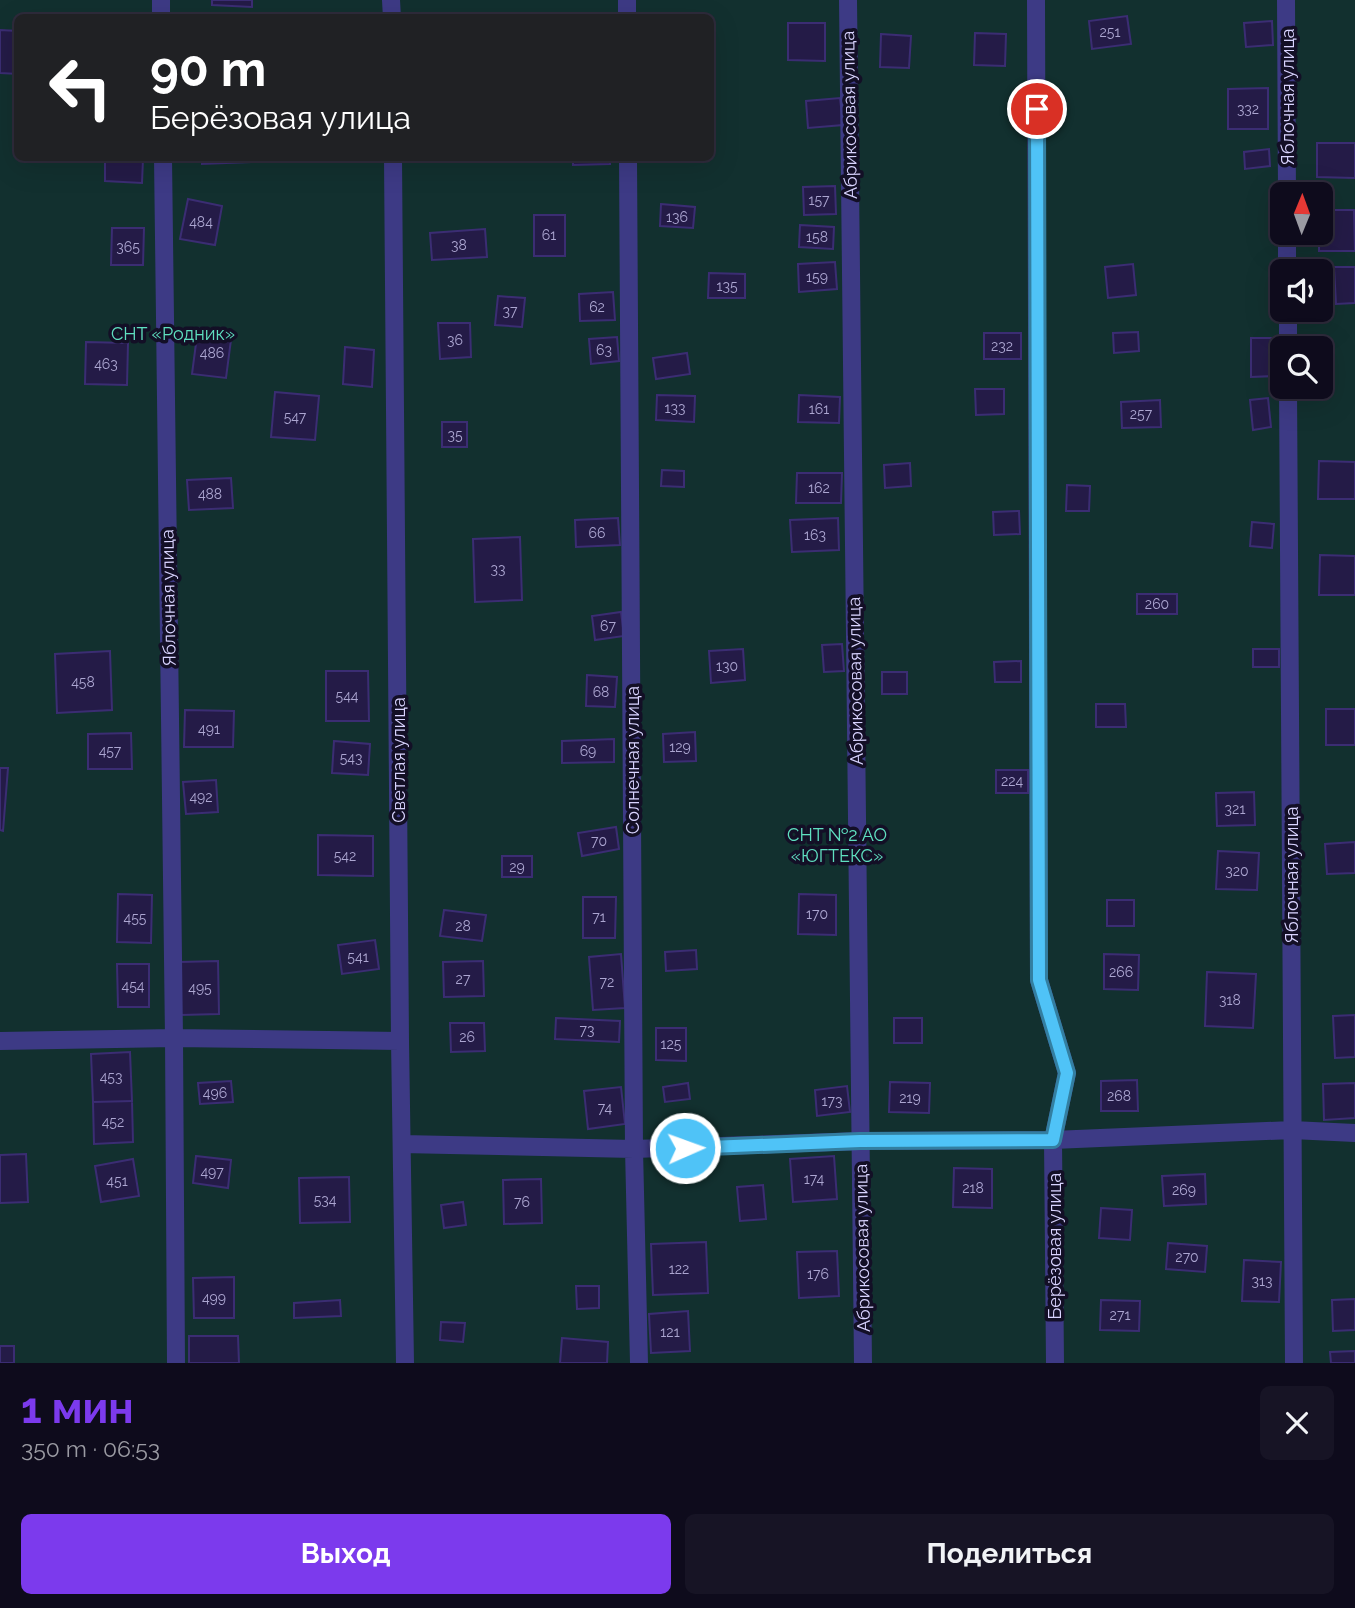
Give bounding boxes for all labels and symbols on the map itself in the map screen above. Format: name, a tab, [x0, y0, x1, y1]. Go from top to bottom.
house number: 251	[1100, 24, 1120, 40]
street label: Яблочная улица	[1277, 28, 1298, 166]
street label: Абрикосовая улица	[837, 31, 861, 199]
pin	[1007, 79, 1067, 139]
house number: 332	[1237, 101, 1259, 117]
north arrow	[1270, 182, 1334, 245]
house number: 157	[808, 192, 830, 208]
house number: 136	[666, 209, 688, 225]
house number: 484	[189, 214, 213, 230]
house number: 61	[542, 227, 556, 243]
house number: 158	[806, 229, 828, 245]
house number: 38	[451, 237, 467, 253]
house number: 365	[116, 239, 140, 255]
house number: 159	[806, 269, 828, 285]
house number: 135	[716, 278, 738, 294]
house number: 62	[589, 299, 605, 315]
house number: 37	[503, 303, 518, 319]
park label: СНТ «Родник»	[111, 323, 235, 344]
house number: 36	[447, 332, 463, 348]
house number: 232	[991, 338, 1013, 354]
house number: 63	[596, 342, 612, 358]
house number: 486	[200, 345, 224, 361]
house number: 463	[94, 356, 118, 372]
house number: 133	[665, 400, 685, 416]
house number: 161	[809, 401, 829, 417]
house number: 257	[1130, 406, 1153, 422]
house number: 547	[284, 409, 307, 425]
house number: 35	[447, 427, 463, 443]
house number: 162	[808, 480, 830, 496]
house number: 488	[198, 486, 222, 502]
house number: 66	[589, 525, 605, 541]
house number: 163	[804, 527, 826, 543]
street label: Яблочная улица	[156, 529, 180, 667]
house number: 33	[491, 561, 505, 577]
house number: 260	[1145, 596, 1169, 612]
street label: Абрикосовая улица	[843, 597, 867, 765]
house number: 67	[600, 618, 616, 634]
house number: 130	[716, 658, 738, 674]
house number: 458	[71, 674, 95, 690]
house number: 68	[593, 684, 609, 700]
street label: Солнечная улица	[622, 686, 643, 834]
house number: 544	[336, 688, 359, 704]
street label: Светлая улица	[388, 697, 409, 823]
house number: 491	[198, 721, 220, 737]
house number: 129	[669, 739, 691, 755]
house number: 457	[99, 743, 122, 759]
house number: 69	[580, 743, 596, 759]
house number: 543	[340, 750, 362, 766]
house number: 224	[1001, 773, 1023, 789]
house number: 492	[189, 789, 213, 805]
house number: 321	[1225, 801, 1245, 817]
street label: Яблочная улица	[1281, 806, 1302, 944]
park label: СНТ №2 АО «ЮГТЕКС»	[787, 824, 887, 866]
house number: 70	[591, 833, 607, 849]
house number: 542	[334, 848, 356, 864]
house number: 29	[509, 859, 525, 875]
house number: 320	[1225, 863, 1249, 879]
house number: 170	[806, 906, 828, 922]
house number: 71	[592, 909, 606, 925]
house number: 455	[124, 910, 147, 926]
house number: 28	[455, 918, 471, 934]
house number: 541	[347, 949, 369, 965]
house number: 266	[1109, 964, 1133, 980]
house number: 27	[456, 971, 471, 987]
house number: 72	[600, 974, 614, 990]
house number: 454	[122, 978, 145, 994]
house number: 495	[188, 980, 212, 996]
house number: 318	[1219, 992, 1241, 1008]
house number: 73	[580, 1022, 594, 1038]
house number: 26	[459, 1029, 475, 1045]
house number: 125	[661, 1036, 682, 1052]
house number: 453	[100, 1069, 122, 1085]
house number: 496	[203, 1085, 227, 1101]
house number: 268	[1107, 1088, 1131, 1104]
house number: 219	[899, 1090, 921, 1106]
house number: 173	[822, 1093, 842, 1109]
house number: 74	[598, 1100, 613, 1116]
position arrow	[648, 1111, 722, 1185]
house number: 452	[102, 1114, 124, 1130]
house number: 497	[200, 1164, 224, 1180]
street label: Абрикосовая улица	[850, 1164, 874, 1332]
house number: 174	[804, 1171, 825, 1187]
house number: 451	[106, 1173, 128, 1189]
street label: Берёзовая улица	[1044, 1173, 1065, 1319]
house number: 218	[962, 1180, 984, 1196]
house number: 269	[1172, 1182, 1196, 1198]
house number: 534	[314, 1192, 337, 1208]
house number: 76	[514, 1194, 530, 1210]
house number: 270	[1175, 1249, 1199, 1265]
house number: 122	[669, 1261, 689, 1277]
house number: 176	[807, 1266, 829, 1282]
house number: 313	[1252, 1273, 1272, 1289]
house number: 499	[202, 1290, 226, 1306]
house number: 271	[1110, 1307, 1130, 1323]
house number: 121	[660, 1324, 680, 1340]

